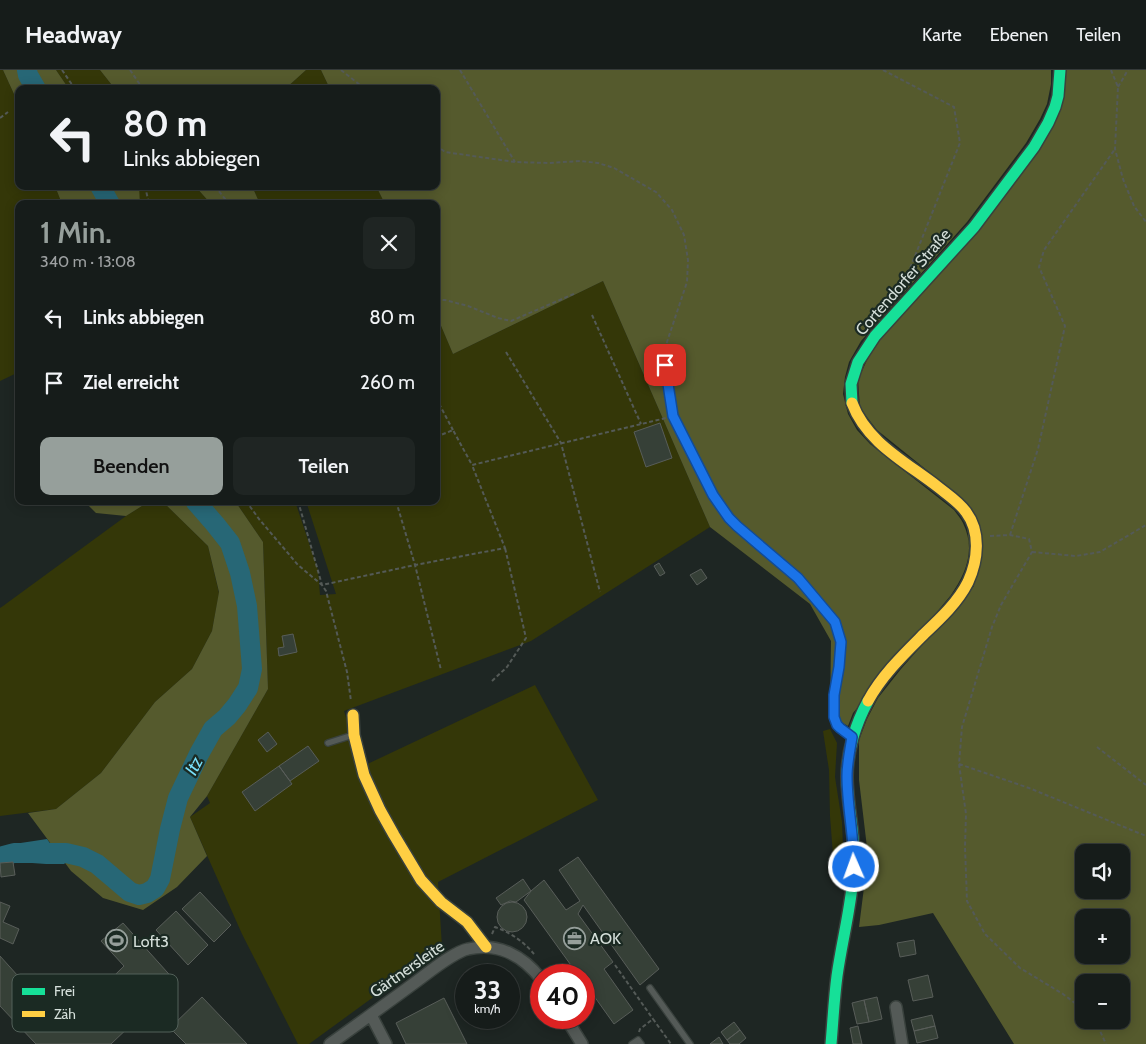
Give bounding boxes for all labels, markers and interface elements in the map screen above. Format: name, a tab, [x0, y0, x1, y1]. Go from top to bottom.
text: Headway	[25, 20, 122, 49]
text: Karte	[922, 24, 962, 46]
text: Ebenen	[990, 24, 1048, 46]
text: Teilen	[1076, 24, 1121, 46]
text: 80 m	[123, 102, 207, 145]
icon: left	[40, 105, 105, 170]
text: Links abbiegen	[123, 145, 260, 172]
text: 1 Min.	[40, 214, 112, 251]
button: close	[363, 217, 415, 269]
street label: Cortendorfer Straße	[852, 225, 954, 339]
text: 340 m · 13:08	[40, 252, 136, 271]
icon: left	[40, 304, 68, 332]
text: Links abbiegen	[83, 306, 204, 329]
text: 80 m	[369, 306, 415, 329]
pin	[644, 344, 686, 386]
icon: arrive	[651, 351, 679, 379]
icon: arrive	[40, 369, 68, 397]
text: Ziel erreicht	[83, 371, 179, 394]
text: 260 m	[360, 371, 415, 394]
button: Beenden	[40, 437, 223, 495]
button: Teilen	[233, 437, 415, 495]
water label: Itz	[180, 753, 208, 779]
position arrow	[827, 840, 879, 892]
map controls	[1075, 844, 1130, 1029]
button: sound	[1075, 844, 1130, 899]
button: +	[1075, 909, 1130, 964]
office icon: AOK	[562, 926, 586, 950]
sports icon: Loft3	[105, 929, 129, 953]
place label: AOK	[590, 929, 621, 948]
place label: Loft3	[133, 932, 169, 951]
street label: Gärtnersleite	[366, 936, 448, 1002]
speed limit sign: 40	[530, 964, 595, 1029]
legend	[12, 974, 178, 1032]
button: −	[1075, 974, 1130, 1029]
text: 33	[474, 975, 501, 1005]
text: Frei	[54, 982, 75, 1000]
text: km/h	[474, 1001, 501, 1016]
text: Zäh	[54, 1005, 76, 1023]

